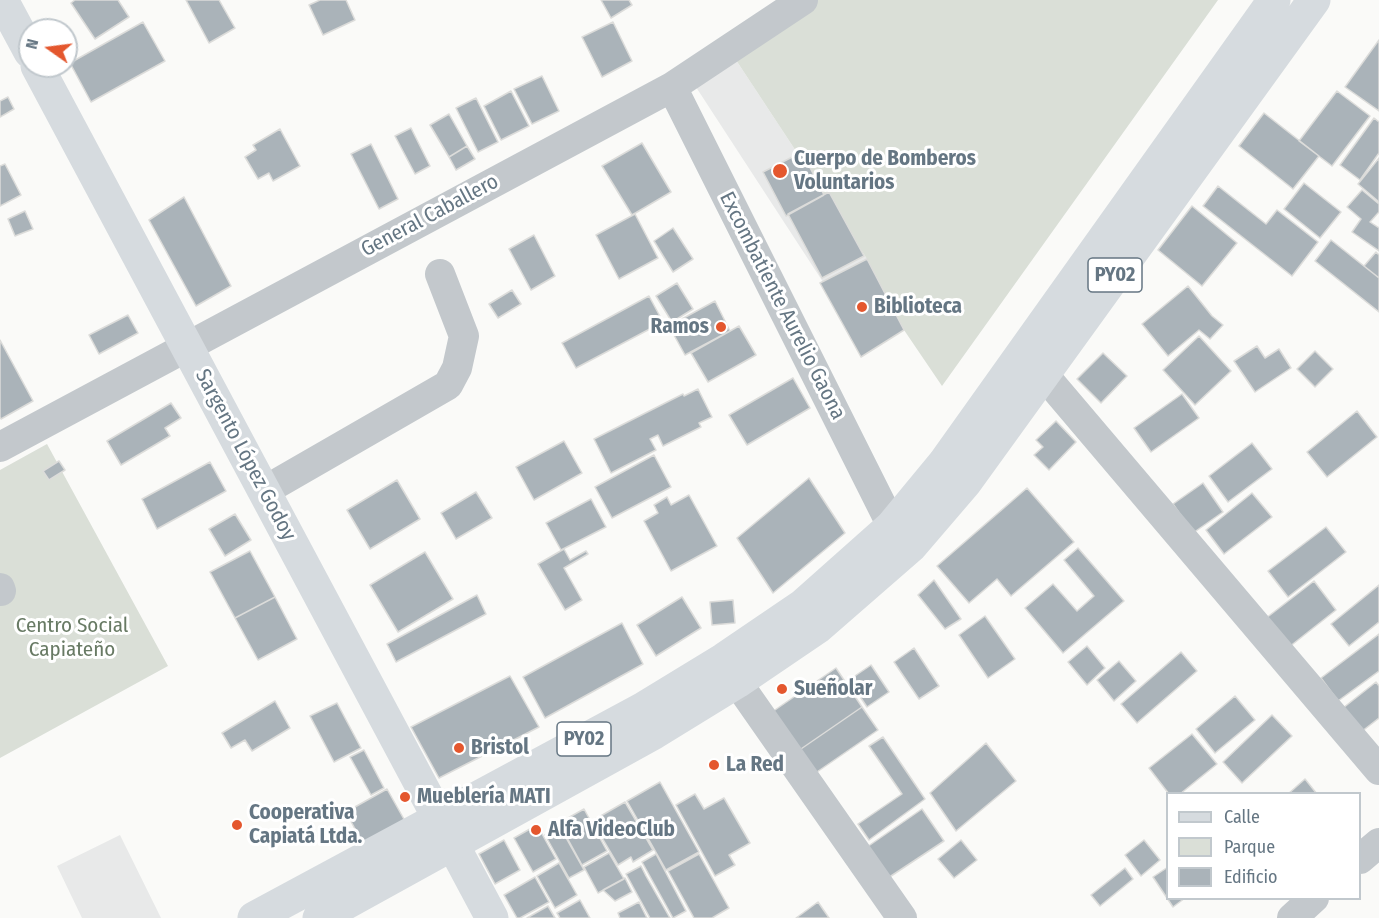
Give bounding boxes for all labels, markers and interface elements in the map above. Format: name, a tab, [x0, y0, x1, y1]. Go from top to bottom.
north arrow	[18, 18, 78, 78]
text: N	[22, 37, 42, 51]
place label: Cuerpo de Bomberos Voluntarios	[794, 146, 976, 196]
marker: Cuerpo de Bomberos Voluntarios	[771, 162, 789, 180]
street label: General Caballero	[357, 169, 503, 263]
street label: Excombatiente Aurelio Gaona	[714, 188, 850, 424]
road number: PY02	[1088, 258, 1142, 292]
place label: Biblioteca	[874, 294, 962, 320]
marker: Biblioteca	[855, 300, 869, 314]
place label: Ramos	[651, 314, 709, 340]
marker: Ramos	[714, 320, 728, 334]
street label: Sargento López Godoy	[189, 365, 301, 545]
park label: Centro Social Capiateño	[16, 613, 128, 663]
place label: Sueñolar	[794, 676, 872, 702]
marker: Sueñolar	[775, 682, 789, 696]
road number: PY02	[557, 722, 611, 756]
place label: Bristol	[471, 735, 529, 761]
marker: Bristol	[452, 741, 466, 755]
place label: La Red	[726, 752, 784, 778]
marker: La Red	[707, 758, 721, 772]
place label: Mueblería MATI	[417, 784, 551, 810]
marker: Mueblería MATI	[398, 790, 412, 804]
legend	[1166, 792, 1361, 900]
place label: Cooperativa Capiatá Ltda.	[249, 800, 362, 850]
text: Calle	[1224, 806, 1260, 828]
place label: Alfa VideoClub	[548, 817, 675, 843]
marker: Cooperativa Capiatá Ltda.	[230, 818, 244, 832]
marker: Alfa VideoClub	[529, 823, 543, 837]
text: Parque	[1224, 836, 1275, 858]
text: Edificio	[1224, 866, 1277, 888]

